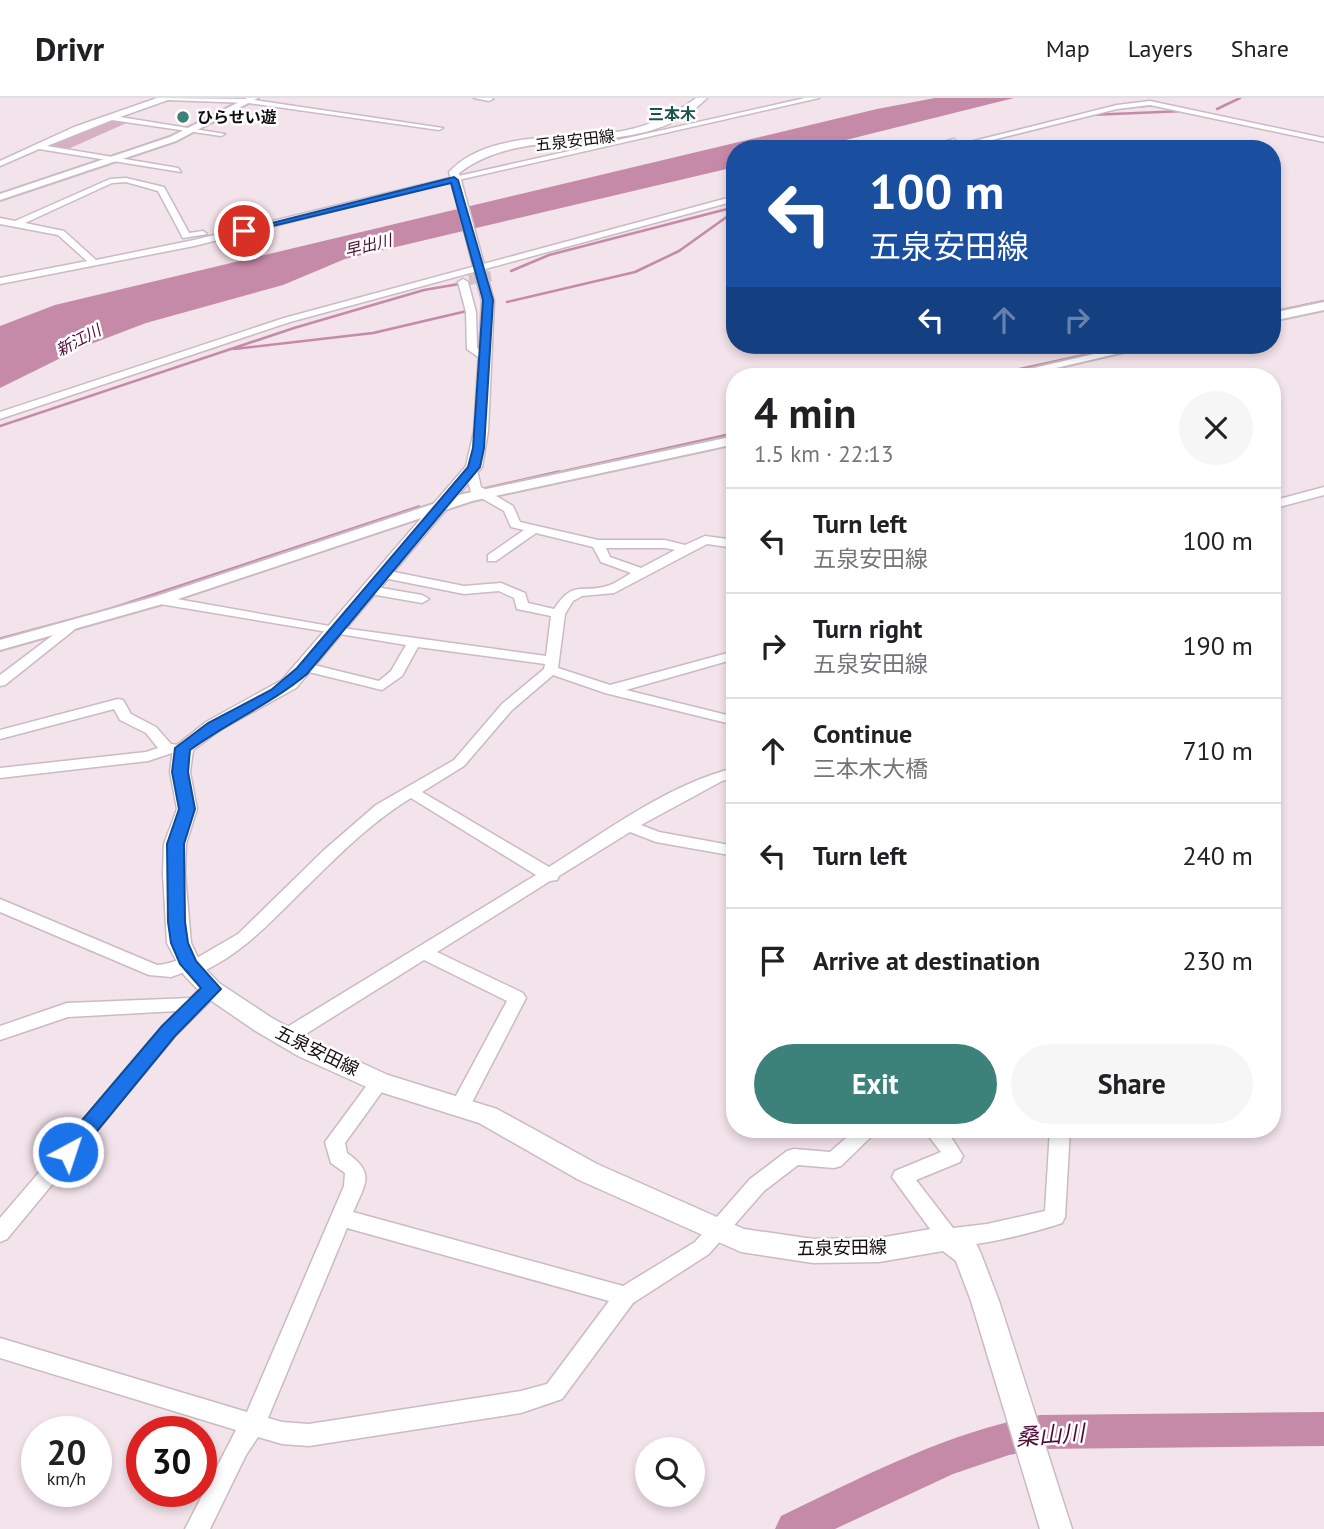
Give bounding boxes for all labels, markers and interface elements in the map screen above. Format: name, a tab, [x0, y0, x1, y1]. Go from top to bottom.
text: Drivr	[35, 27, 104, 70]
text: Map	[1046, 33, 1090, 64]
text: Layers	[1128, 33, 1193, 64]
text: Share	[1231, 33, 1289, 64]
district label: 三本木	[648, 104, 696, 124]
place label: ひらせい遊	[197, 107, 277, 127]
marker: ひらせい遊	[175, 109, 191, 125]
street label: 五泉安田線	[534, 125, 616, 155]
text: 100 m	[869, 159, 1004, 223]
icon: left	[754, 168, 845, 259]
pin	[214, 201, 274, 261]
icon: arrive	[225, 212, 263, 250]
text: 五泉安田線	[869, 225, 1029, 267]
water label: 早出川	[342, 229, 396, 261]
icon: left	[912, 301, 950, 339]
icon: ahead	[985, 301, 1023, 339]
icon: right	[1058, 301, 1096, 339]
water label: 新江川	[52, 319, 106, 360]
text: 4 min	[754, 385, 856, 440]
button: close	[1179, 391, 1253, 465]
text: 1.5 km · 22:13	[754, 439, 893, 468]
text: Turn left	[813, 507, 907, 540]
icon: left	[754, 522, 792, 560]
text: 100 m	[1182, 524, 1253, 557]
text: 五泉安田線	[813, 544, 928, 573]
text: Turn right	[813, 612, 922, 645]
icon: right	[754, 627, 792, 665]
text: 190 m	[1182, 629, 1253, 662]
text: 五泉安田線	[813, 649, 928, 678]
text: Continue	[813, 717, 912, 750]
icon: ahead	[754, 732, 792, 770]
text: 710 m	[1182, 734, 1253, 767]
text: 三本木大橋	[813, 754, 928, 783]
icon: left	[754, 837, 792, 875]
text: Turn left	[813, 839, 907, 872]
text: 240 m	[1182, 839, 1253, 872]
icon: arrive	[754, 942, 792, 980]
text: Arrive at destination	[813, 944, 1040, 977]
text: 230 m	[1182, 944, 1253, 977]
street label: 五泉安田線	[272, 1020, 363, 1081]
button: Exit	[754, 1044, 997, 1124]
button: Share	[1011, 1044, 1253, 1124]
position arrow	[31, 1115, 105, 1189]
street label: 五泉安田線	[797, 1235, 887, 1260]
speed limit sign: 30	[126, 1416, 217, 1507]
water label: 桑山川	[1015, 1417, 1088, 1451]
text: 20	[47, 1429, 86, 1475]
map controls	[635, 1437, 705, 1507]
button: search	[635, 1437, 705, 1507]
text: km/h	[47, 1467, 86, 1490]

